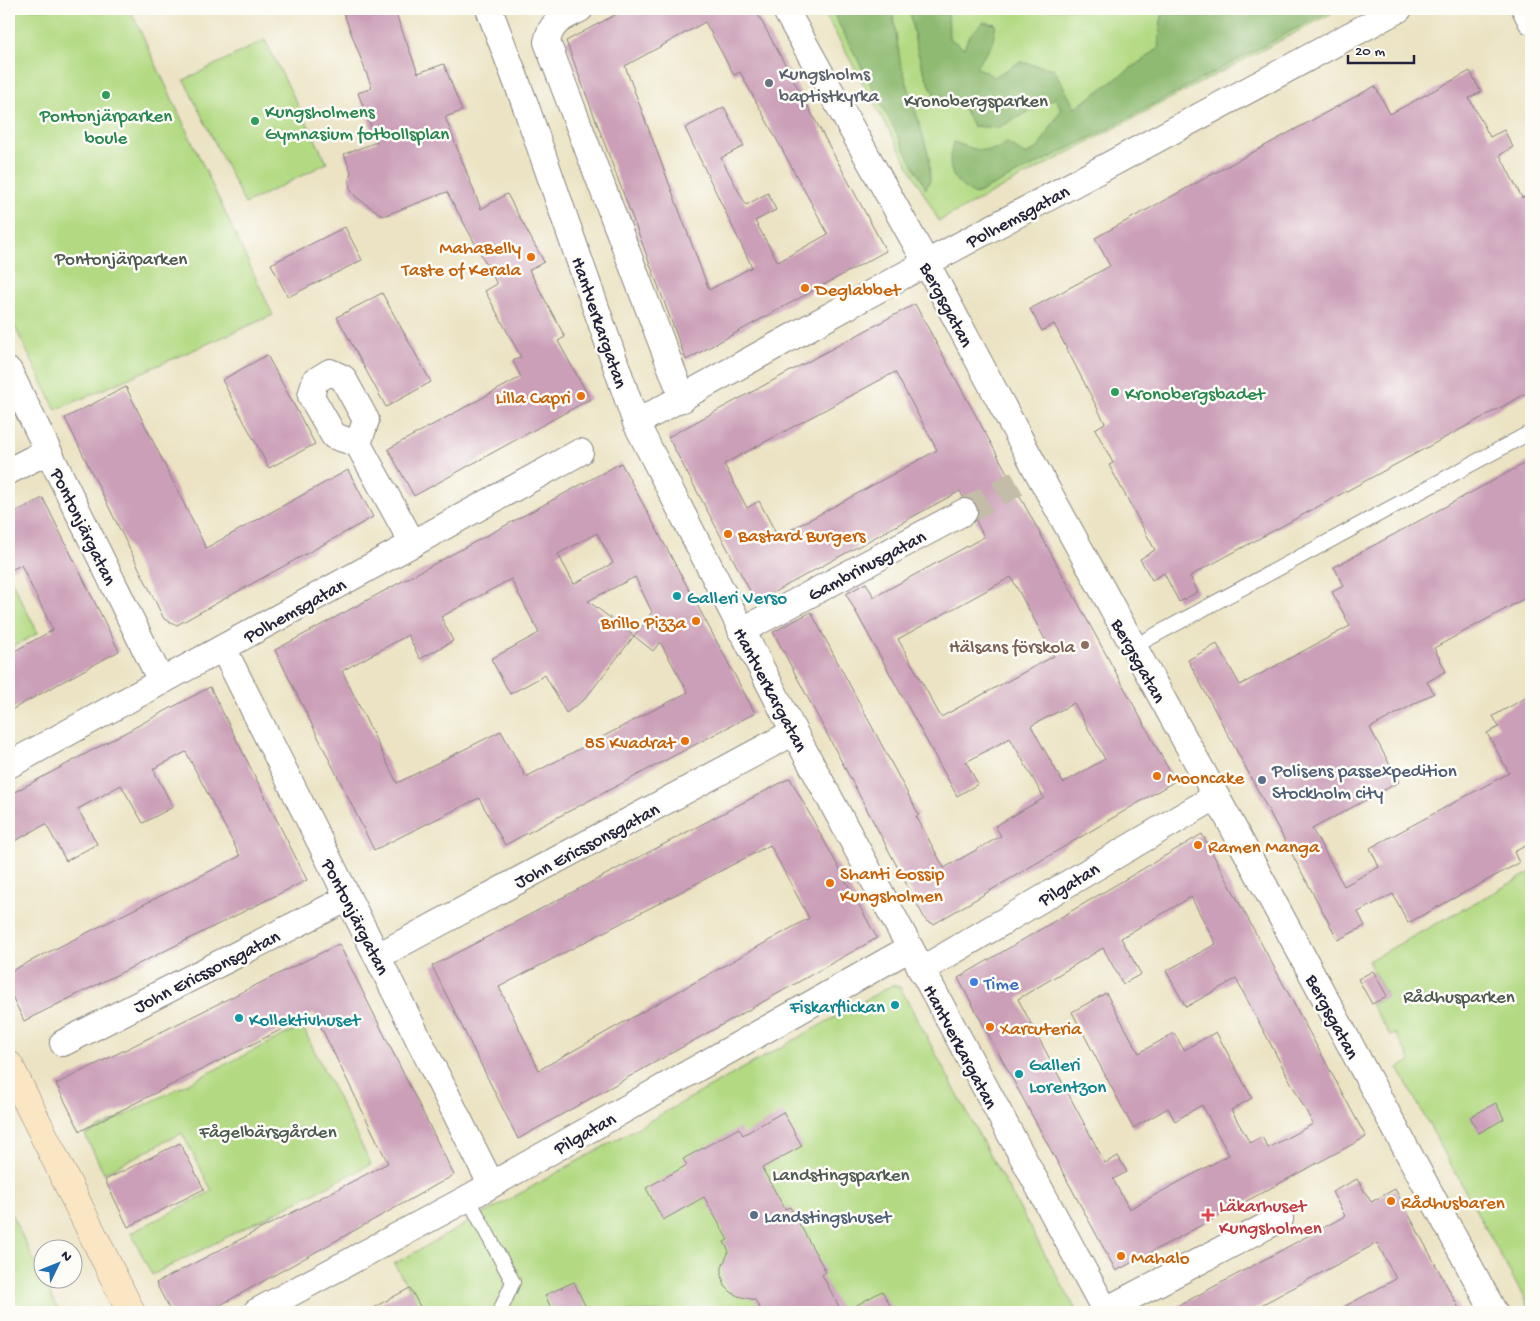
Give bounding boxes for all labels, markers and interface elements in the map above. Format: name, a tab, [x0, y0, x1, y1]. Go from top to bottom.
scale bar	[1348, 32, 1414, 64]
text: 20 m	[1355, 43, 1385, 61]
place label: Kungsholms baptistkyrka	[779, 64, 881, 109]
marker: Kungsholms baptistkyrka	[763, 77, 775, 89]
marker: Pontonjärparken boule	[100, 89, 112, 101]
park label: Kronobergsparken	[904, 91, 1048, 114]
place label: Kungsholmens Gymnasium fotbollsplan	[265, 102, 449, 147]
place label: Pontonjärparken boule	[39, 106, 172, 151]
marker: Kungsholmens Gymnasium fotbollsplan	[249, 115, 261, 127]
street label: Polhemsgatan	[962, 181, 1074, 255]
place label: MahaBelly Taste of Kerala	[401, 238, 522, 283]
park label: Pontonjärparken	[54, 249, 187, 272]
marker: MahaBelly Taste of Kerala	[525, 251, 537, 263]
street label: Hantverkargatan	[564, 254, 631, 392]
street label: Bergsgatan	[913, 258, 977, 352]
place label: Deglabbet	[813, 280, 903, 303]
marker: Deglabbet	[799, 282, 811, 294]
place label: Kronobergsbadet	[1125, 384, 1267, 407]
marker: Kronobergsbadet	[1109, 386, 1121, 398]
place label: Lilla Capri	[495, 388, 571, 411]
marker: Lilla Capri	[575, 390, 587, 402]
street label: Pontonjärgatan	[43, 464, 120, 590]
place label: Bastard Burgers	[737, 526, 867, 549]
street label: Gambrinusgatan	[805, 526, 931, 608]
marker: Bastard Burgers	[722, 528, 734, 540]
street label: Polhemsgatan	[240, 574, 351, 650]
place label: Galleri Verso	[687, 588, 787, 611]
marker: Galleri Verso	[671, 590, 683, 602]
place label: Brillo Pizza	[600, 613, 687, 636]
marker: Brillo Pizza	[690, 615, 702, 627]
street label: Bergsgatan	[1104, 615, 1169, 708]
street label: Hantverkargatan	[726, 625, 811, 757]
place label: Hälsans förskola	[949, 637, 1076, 660]
marker: Hälsans förskola	[1079, 639, 1091, 651]
place label: 85 Kvadrat	[585, 733, 677, 756]
marker: 85 Kvadrat	[679, 735, 691, 747]
place label: Polisens passexpedition Stockholm city	[1271, 761, 1457, 806]
place label: Mooncake	[1167, 768, 1244, 791]
marker: Mooncake	[1151, 770, 1163, 782]
marker: Polisens passexpedition Stockholm city	[1256, 774, 1268, 786]
street label: John Ericssonsgatan	[511, 799, 664, 895]
place label: Ramen Manga	[1208, 837, 1321, 860]
marker: Ramen Manga	[1192, 839, 1204, 851]
street label: Pontonjärgatan	[314, 855, 393, 980]
street label: Pilgatan	[1034, 859, 1105, 914]
place label: Shanti Gossip Kungsholmen	[840, 864, 945, 909]
marker: Shanti Gossip Kungsholmen	[824, 877, 836, 889]
street label: John Ericssonsgatan	[130, 926, 285, 1020]
street label: Bergsgatan	[1299, 970, 1363, 1064]
place label: Time	[983, 974, 1019, 997]
marker: Time	[968, 976, 980, 988]
street label: Hantverkargatan	[916, 982, 1001, 1114]
park label: Rådhusparken	[1403, 987, 1515, 1010]
place label: Fiskarflickan	[789, 997, 885, 1020]
marker: Fiskarflickan	[889, 999, 901, 1011]
place label: Kollektivhuset	[249, 1010, 362, 1033]
marker: Kollektivhuset	[233, 1012, 245, 1024]
place label: Xarcuteria	[999, 1019, 1083, 1042]
marker: Xarcuteria	[984, 1021, 996, 1033]
place label: Galleri Lorentzon	[1029, 1055, 1106, 1100]
marker: Galleri Lorentzon	[1013, 1068, 1025, 1080]
street label: Pilgatan	[550, 1109, 621, 1162]
park label: Fågelbärsgården	[198, 1122, 337, 1145]
park label: Landstingsparken	[772, 1165, 910, 1188]
place label: Rådhusbaren	[1401, 1193, 1505, 1216]
marker: Rådhusbaren	[1385, 1195, 1397, 1207]
place label: Läkarhuset Kungsholmen	[1219, 1196, 1322, 1241]
place label: Landstingshuset	[764, 1207, 893, 1230]
marker: Läkarhuset Kungsholmen	[1201, 1208, 1215, 1222]
marker: Landstingshuset	[748, 1209, 760, 1221]
north arrow	[32, 1238, 82, 1288]
text: N	[56, 1248, 75, 1266]
place label: Mahalo	[1131, 1248, 1190, 1271]
marker: Mahalo	[1115, 1250, 1127, 1262]

